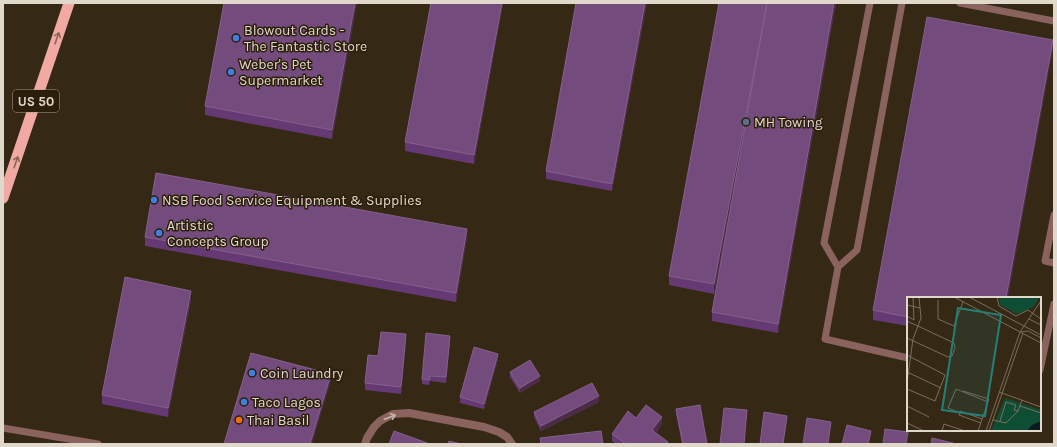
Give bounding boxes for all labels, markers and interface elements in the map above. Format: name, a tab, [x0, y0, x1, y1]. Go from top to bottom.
place label: Blowout Cards - The Fantastic Store	[244, 22, 367, 55]
one-way arrow	[54, 33, 62, 45]
marker: Blowout Cards - The Fantastic Store	[231, 33, 241, 43]
place label: Weber's Pet Supermarket	[239, 56, 323, 89]
marker: Weber's Pet Supermarket	[226, 67, 236, 77]
road number: US 50	[13, 90, 59, 112]
place label: MH Towing	[754, 114, 823, 131]
marker: MH Towing	[741, 117, 751, 127]
one-way arrow	[12, 156, 20, 168]
place label: NSB Food Service Equipment & Supplies	[162, 192, 422, 209]
marker: NSB Food Service Equipment & Supplies	[149, 195, 159, 205]
place label: Artistic Concepts Group	[167, 217, 269, 250]
marker: Artistic Concepts Group	[154, 228, 164, 238]
inset map	[907, 297, 1041, 431]
place label: Coin Laundry	[260, 365, 344, 382]
marker: Coin Laundry	[247, 368, 257, 378]
place label: Taco Lagos	[252, 394, 321, 411]
marker: Taco Lagos	[239, 397, 249, 407]
place label: Thai Basil	[247, 412, 310, 429]
one-way arrow	[383, 412, 395, 420]
marker: Thai Basil	[234, 415, 244, 425]

